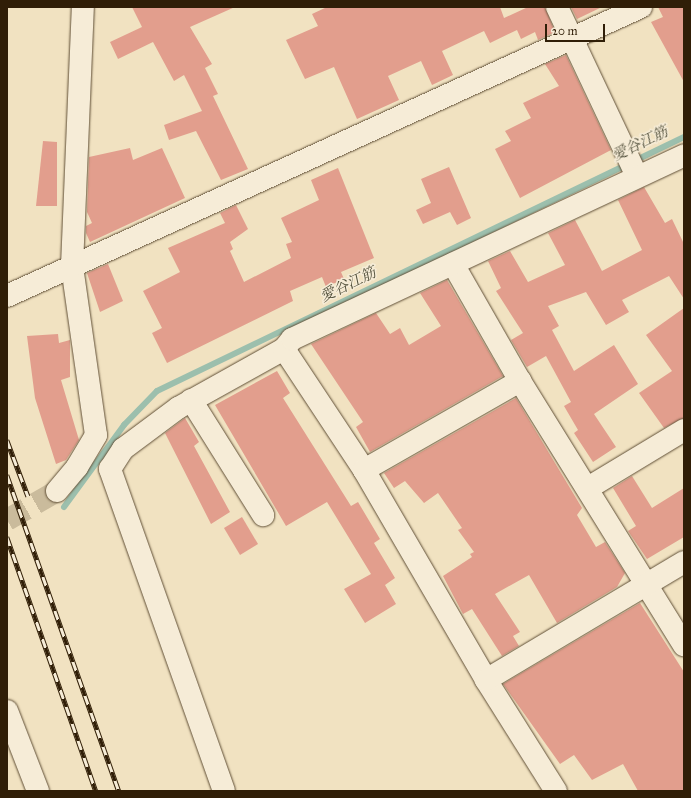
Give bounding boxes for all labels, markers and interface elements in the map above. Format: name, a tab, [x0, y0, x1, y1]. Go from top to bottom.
scale bar	[547, 16, 607, 42]
text: 20 m	[552, 24, 578, 38]
water label: 愛谷江筋	[609, 123, 671, 165]
water label: 愛谷江筋	[317, 264, 379, 306]

